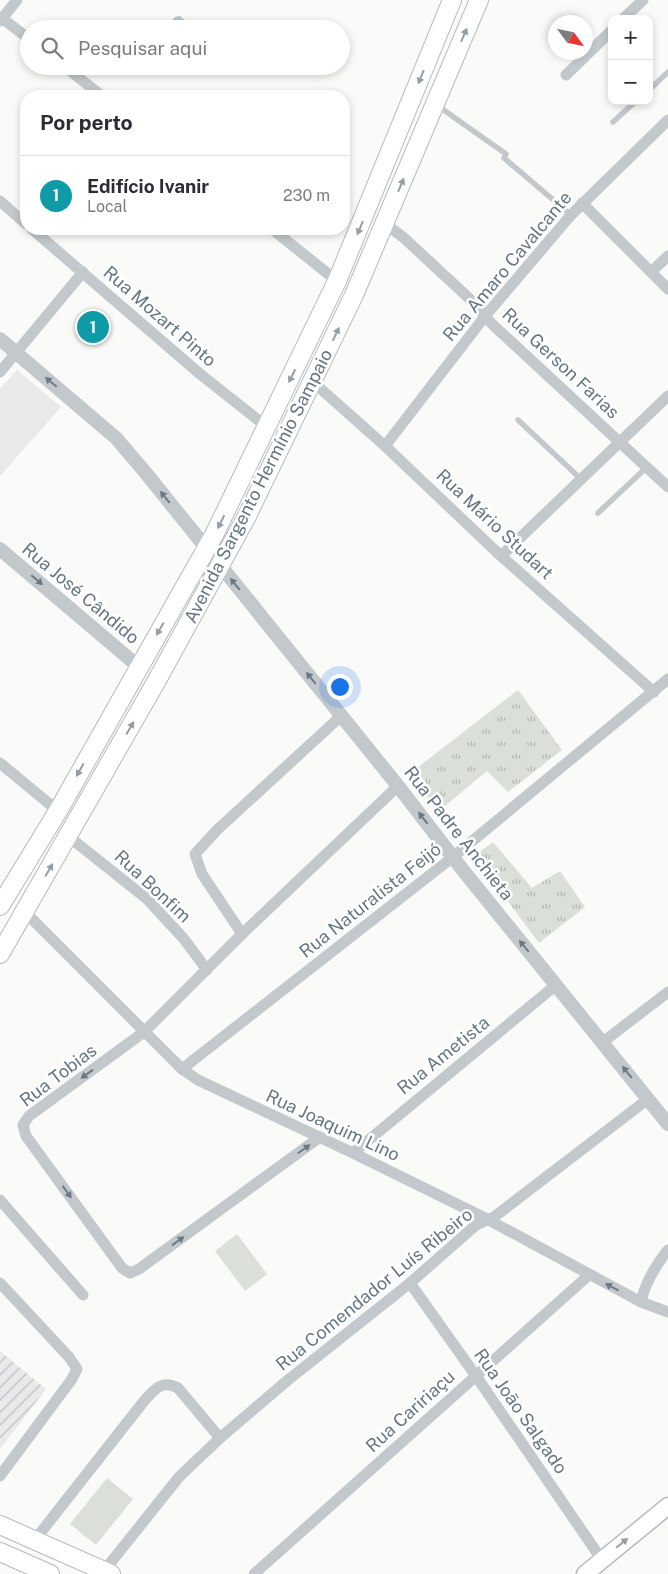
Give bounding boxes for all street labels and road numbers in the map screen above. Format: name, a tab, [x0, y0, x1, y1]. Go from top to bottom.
street label: Rua Amaro Cavalcante	[438, 187, 576, 345]
street label: Rua Mozart Pinto	[99, 261, 221, 371]
street label: Rua Gerson Farias	[498, 303, 624, 423]
street label: Avenida Sargento Hermínio Sampaio	[179, 346, 337, 626]
street label: Rua Mário Studart	[432, 464, 558, 584]
street label: Rua José Cândido	[18, 538, 144, 648]
street label: Rua Padre Anchieta	[400, 762, 518, 904]
street label: Rua Naturalista Feijó	[295, 838, 445, 962]
street label: Rua Bonfim	[111, 845, 195, 927]
street label: Rua Ametista	[393, 1012, 493, 1098]
street label: Rua Tobias	[16, 1039, 100, 1111]
street label: Rua Joaquim Lino	[263, 1085, 403, 1165]
street label: Rua Comendador Luís Ribeiro	[272, 1203, 476, 1375]
street label: Rua João Salgado	[470, 1344, 572, 1478]
street label: Rua Caririaçu	[361, 1366, 459, 1456]

